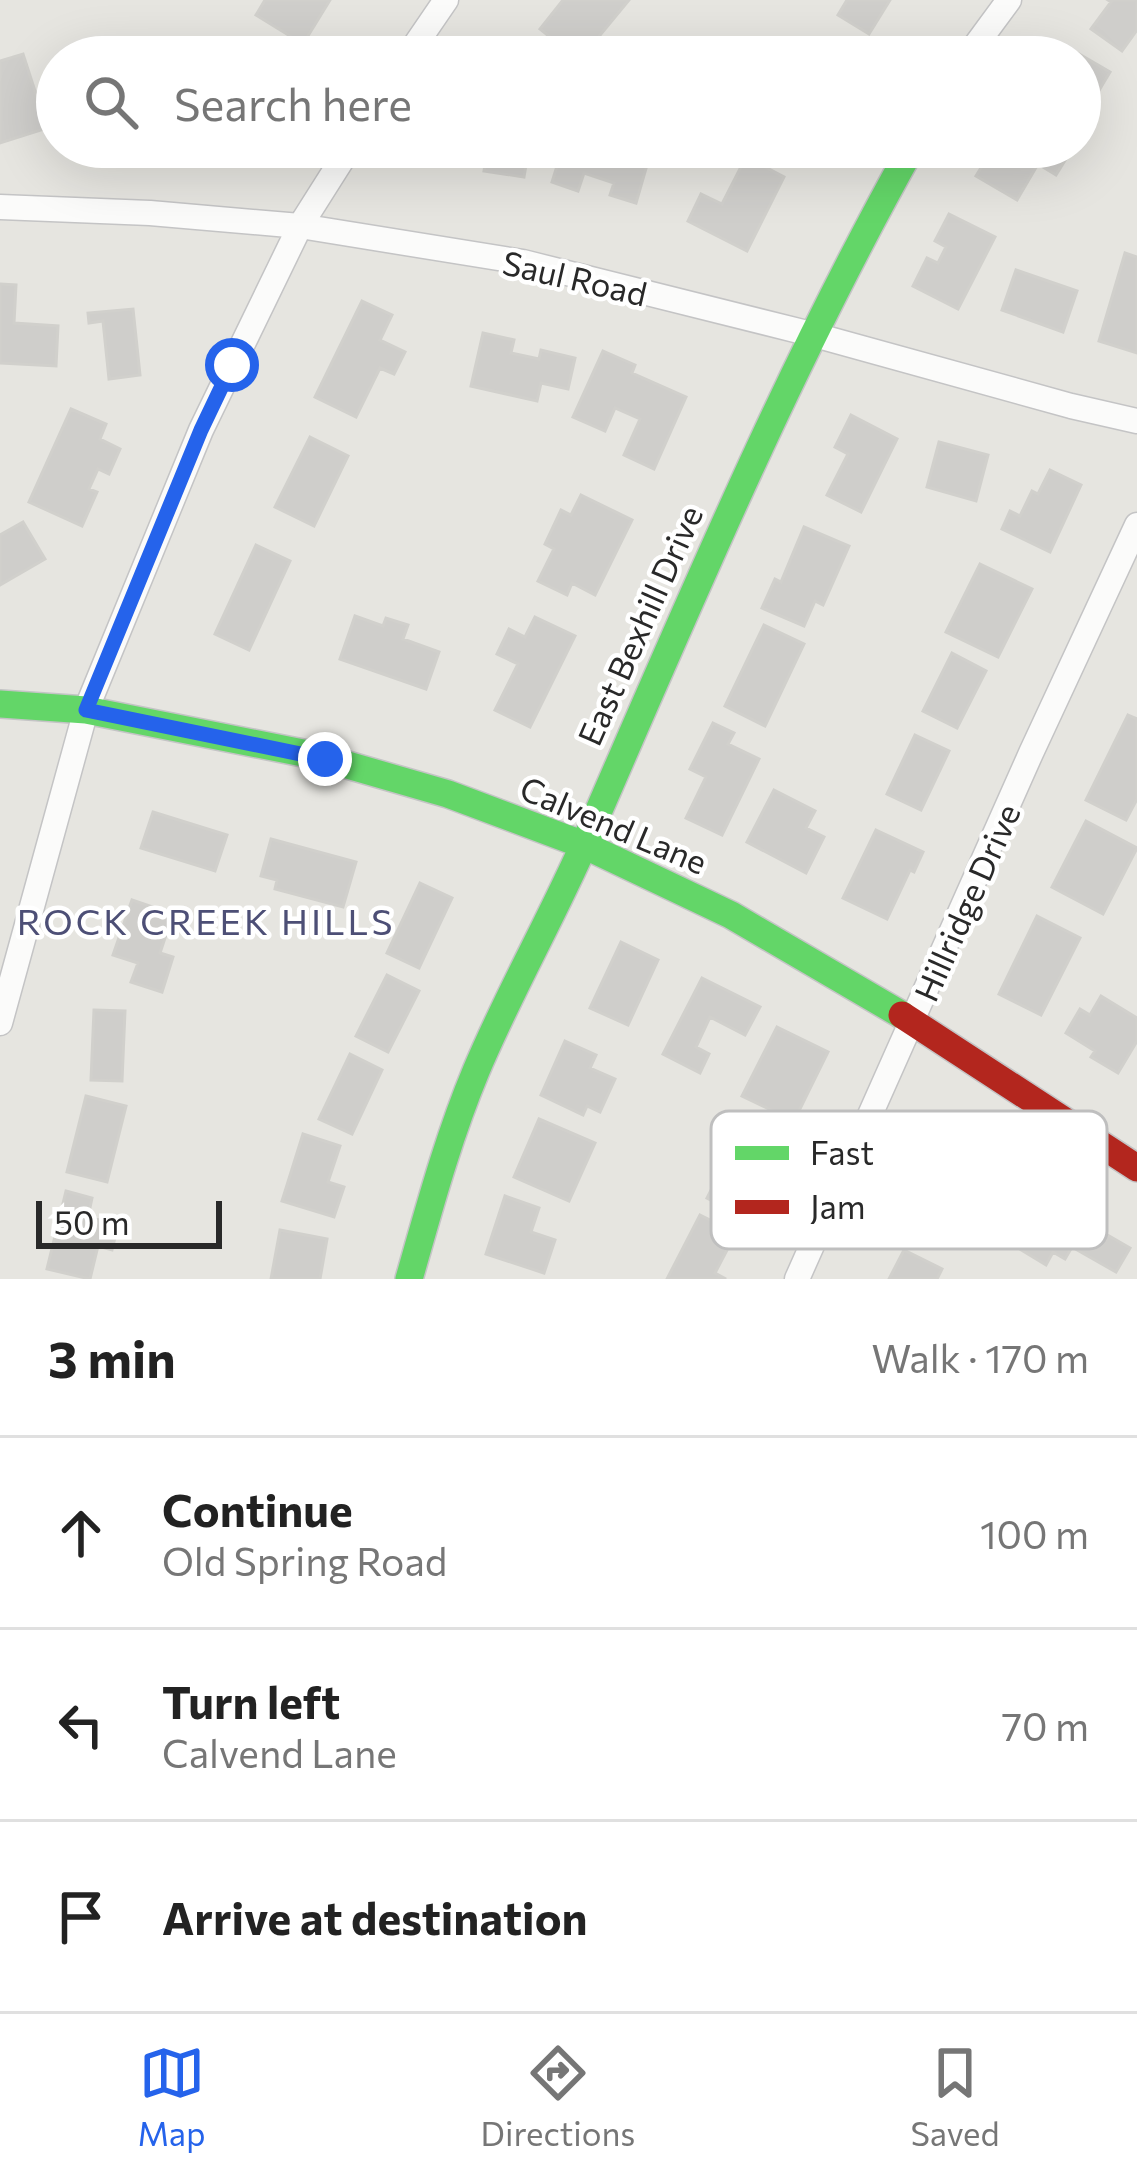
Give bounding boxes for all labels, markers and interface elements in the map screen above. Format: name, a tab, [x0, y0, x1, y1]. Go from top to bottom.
search box	[36, 36, 1101, 168]
icon: search	[78, 69, 144, 135]
text: Search here	[174, 75, 412, 130]
street label: Saul Road	[499, 241, 651, 313]
route start	[205, 338, 259, 392]
street label: East Bexhill Drive	[568, 499, 710, 751]
route end	[298, 732, 352, 786]
street label: Calvend Lane	[515, 766, 713, 882]
street label: Hillridge Drive	[904, 797, 1028, 1007]
district label: ROCK CREEK HILLS	[17, 898, 395, 942]
legend	[711, 1111, 1107, 1249]
text: Fast	[810, 1131, 874, 1172]
text: Jam	[810, 1185, 866, 1226]
scale bar	[36, 1195, 222, 1248]
text: 50 m	[54, 1201, 130, 1242]
text: 3 min	[48, 1326, 176, 1389]
text: Walk · 170 m	[872, 1333, 1089, 1381]
text: Continue	[162, 1481, 353, 1536]
icon: ahead	[48, 1500, 114, 1566]
text: 100 m	[980, 1509, 1089, 1557]
text: Old Spring Road	[162, 1536, 447, 1584]
text: Turn left	[162, 1673, 340, 1728]
icon: left	[48, 1692, 114, 1758]
text: 70 m	[1002, 1701, 1089, 1749]
text: Calvend Lane	[162, 1728, 397, 1776]
icon: arrive	[48, 1884, 114, 1950]
text: Arrive at destination	[162, 1889, 588, 1944]
tab: Map	[138, 2040, 206, 2153]
tab: Directions	[481, 2040, 635, 2153]
tab: Saved	[910, 2040, 999, 2153]

